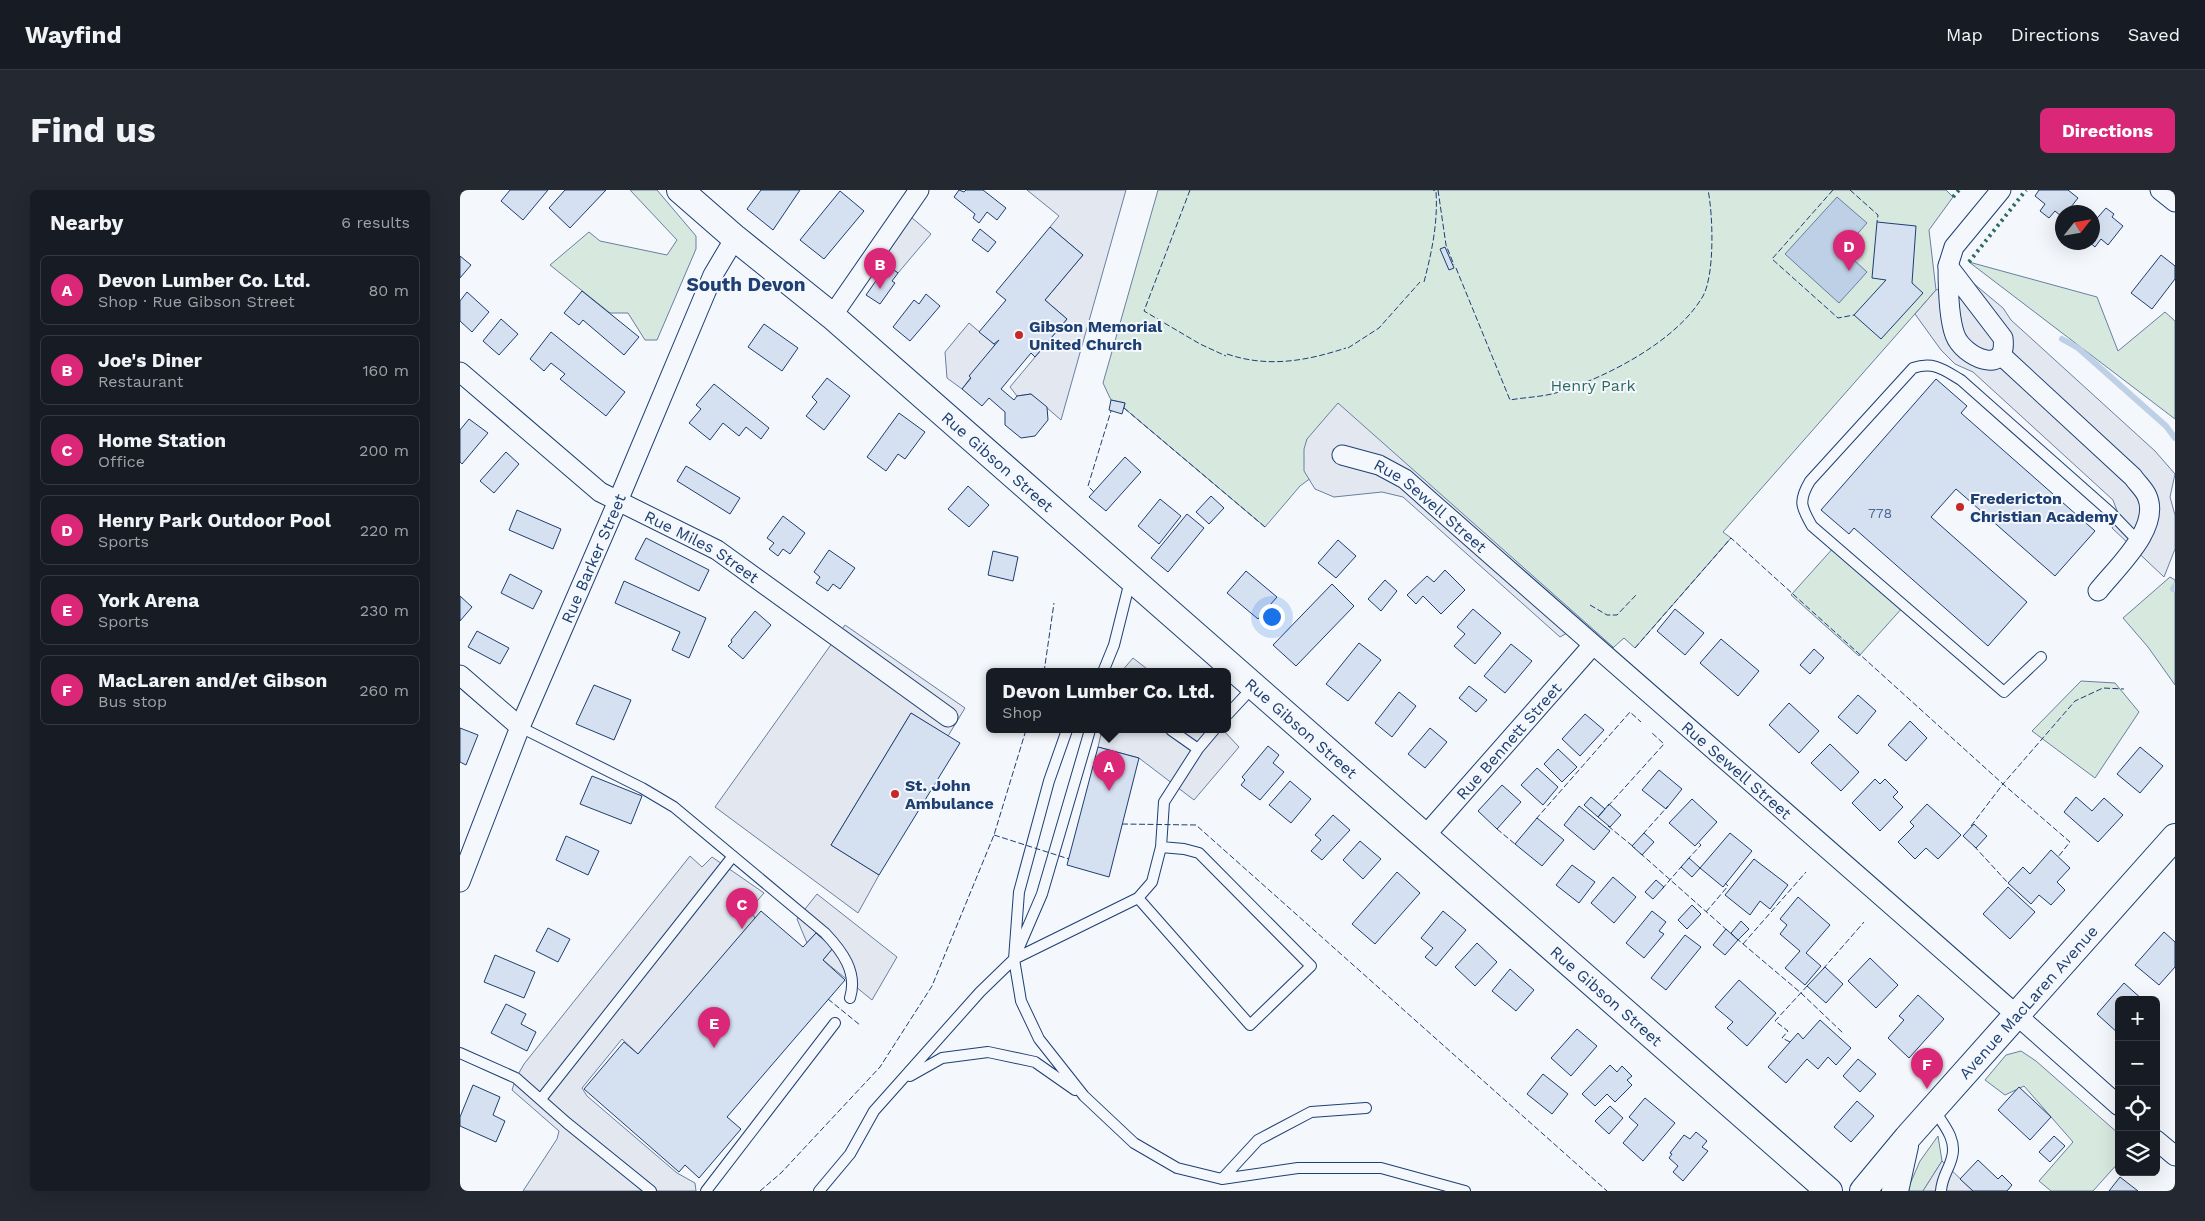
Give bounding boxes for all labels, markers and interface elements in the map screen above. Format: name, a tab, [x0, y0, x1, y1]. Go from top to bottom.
text: Wayfind	[25, 21, 121, 49]
text: Map	[1946, 24, 1983, 45]
text: Directions	[2011, 24, 2100, 45]
text: Saved	[2128, 24, 2180, 45]
button: Directions	[2040, 108, 2175, 153]
text: Find us	[30, 109, 156, 151]
north arrow	[2055, 205, 2100, 250]
text: Nearby	[50, 210, 123, 235]
text: 6 results	[341, 213, 410, 232]
pin: D	[1833, 230, 1865, 271]
pin: B	[864, 248, 896, 289]
text: Devon Lumber Co. Ltd.	[98, 269, 310, 292]
district label: South Devon	[686, 273, 806, 296]
text: A	[62, 281, 72, 300]
text: 80 m	[368, 281, 409, 300]
text: Shop · Rue Gibson Street	[98, 292, 295, 311]
place label: Gibson Memorial United Church	[1029, 317, 1163, 354]
marker: Gibson Memorial United Church	[1013, 329, 1025, 341]
text: Joe's Diner	[98, 349, 202, 372]
text: B	[62, 361, 72, 380]
text: 160 m	[362, 361, 409, 380]
text: Restaurant	[98, 372, 184, 391]
park label: Henry Park	[1550, 376, 1636, 395]
street label: Rue Gibson Street	[938, 407, 1058, 516]
text: Home Station	[98, 429, 226, 452]
text: C	[62, 441, 72, 460]
text: 200 m	[359, 441, 409, 460]
text: Office	[98, 452, 145, 471]
street label: Rue Sewell Street	[1371, 455, 1491, 556]
place label: Fredericton Christian Academy	[1970, 489, 2119, 526]
street label: Rue Barker Street	[557, 491, 630, 626]
marker: Fredericton Christian Academy	[1954, 501, 1966, 513]
house number: 778	[1868, 505, 1892, 521]
street label: Rue Miles Street	[641, 506, 763, 587]
text: Henry Park Outdoor Pool	[98, 509, 331, 532]
text: D	[61, 521, 73, 540]
text: 220 m	[360, 521, 409, 540]
text: Sports	[98, 532, 149, 551]
text: York Arena	[98, 589, 199, 612]
text: E	[62, 601, 72, 620]
text: 230 m	[360, 601, 409, 620]
your location	[1259, 604, 1285, 630]
text: Sports	[98, 612, 149, 631]
popup	[986, 668, 1231, 733]
text: MacLaren and/et Gibson	[98, 669, 327, 692]
street label: Rue Gibson Street	[1242, 674, 1361, 782]
street label: Rue Bennett Street	[1452, 678, 1565, 803]
text: Devon Lumber Co. Ltd.	[1002, 680, 1215, 703]
text: F	[62, 681, 72, 700]
text: 260 m	[359, 681, 409, 700]
text: Bus stop	[98, 692, 167, 711]
text: Shop	[1002, 703, 1042, 722]
street label: Rue Sewell Street	[1678, 717, 1796, 823]
pin: A	[1093, 750, 1125, 791]
place label: St. John Ambulance	[905, 776, 994, 813]
marker: St. John Ambulance	[889, 788, 901, 800]
pin: C	[726, 888, 758, 929]
street label: Avenue MacLaren Avenue	[1955, 921, 2101, 1083]
street label: Rue Gibson Street	[1547, 942, 1667, 1050]
map controls	[2115, 996, 2160, 1176]
button: +	[2115, 996, 2160, 1041]
pin: E	[698, 1007, 730, 1048]
button: −	[2115, 1041, 2160, 1086]
pin: F	[1911, 1048, 1943, 1089]
button: locate	[2115, 1086, 2160, 1131]
button: layers	[2115, 1131, 2160, 1176]

